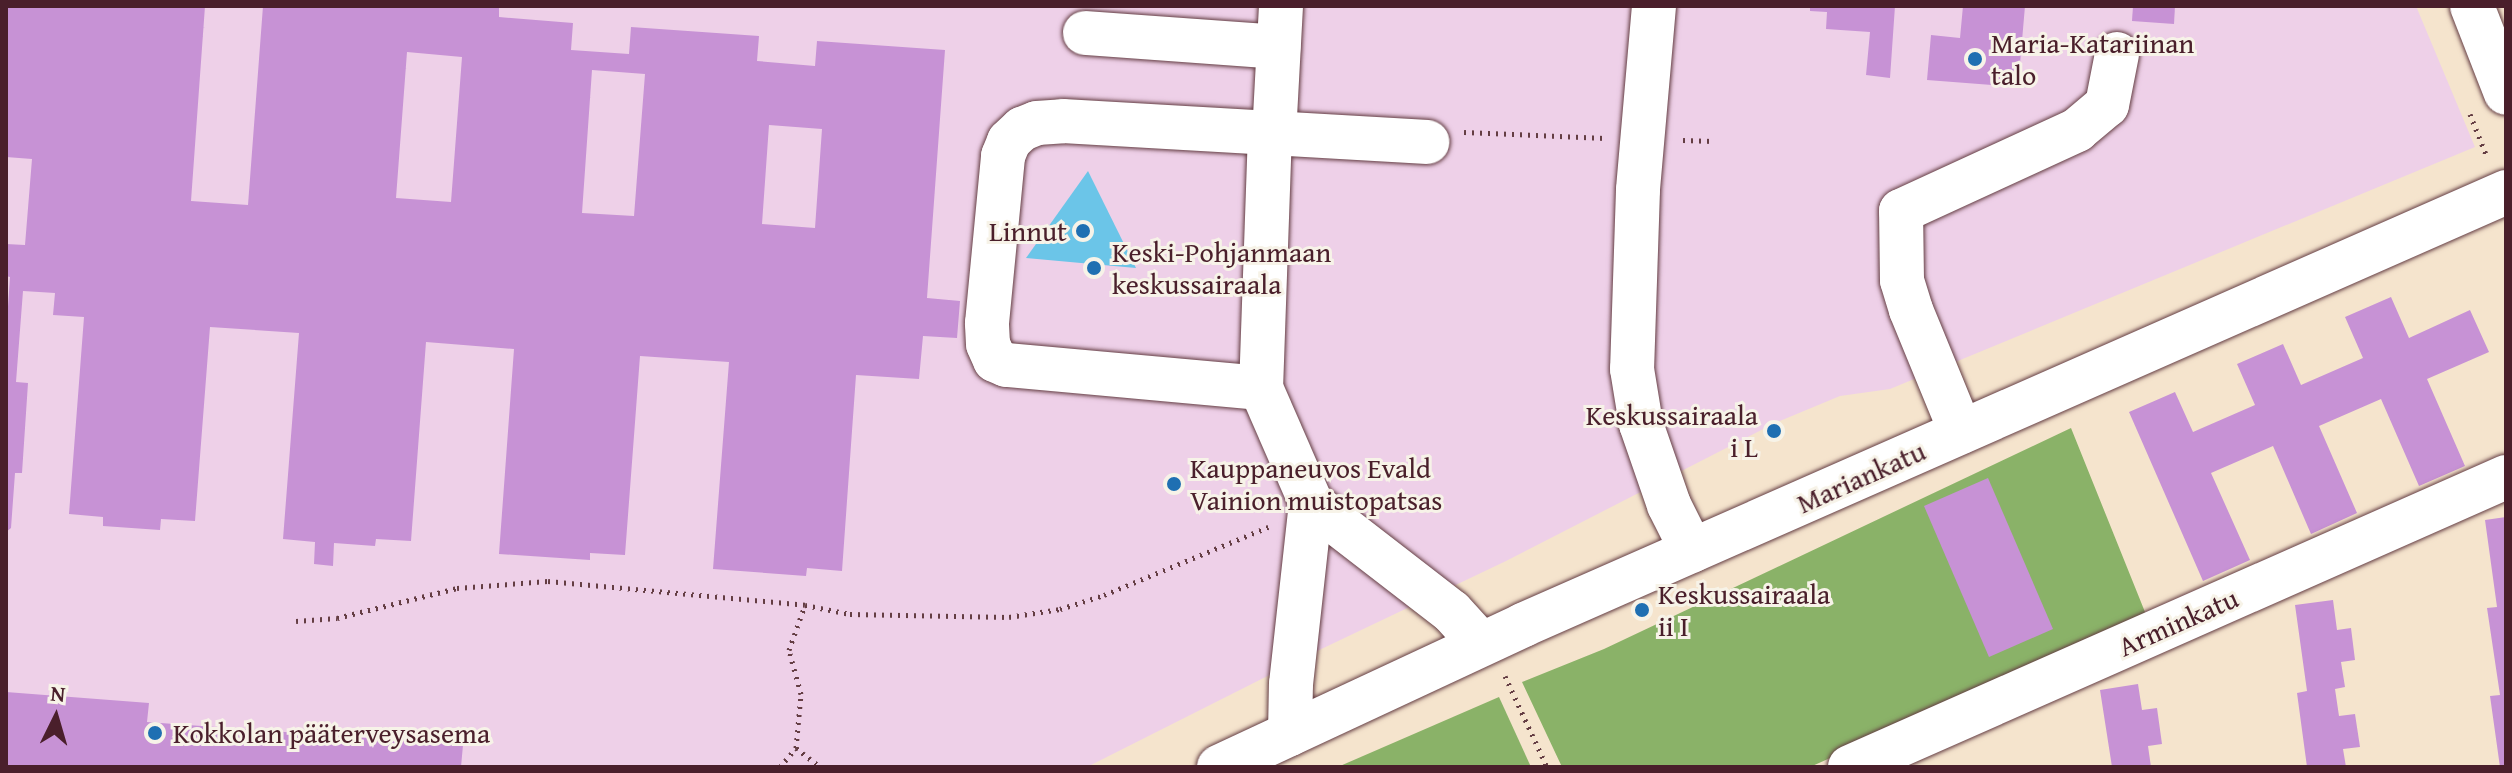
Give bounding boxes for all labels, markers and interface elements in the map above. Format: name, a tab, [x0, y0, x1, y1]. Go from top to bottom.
place label: Maria-Katariinan talo	[1991, 26, 2194, 92]
marker: Maria-Katariinan talo	[1966, 50, 1984, 68]
place label: Linnut	[989, 214, 1067, 248]
marker: Linnut	[1074, 222, 1092, 240]
place label: Keski-Pohjanmaan keskussairaala	[1112, 235, 1331, 301]
marker: Keski-Pohjanmaan keskussairaala	[1083, 257, 1105, 279]
place label: Keskussairaala i L	[1586, 398, 1758, 464]
marker: Keskussairaala i L	[1765, 422, 1783, 440]
street label: Mariankatu	[1792, 434, 1930, 520]
place label: Kauppaneuvos Evald Vainion muistopatsas	[1190, 451, 1442, 517]
marker: Kauppaneuvos Evald Vainion muistopatsas	[1165, 475, 1183, 493]
place label: Keskussairaala ii I	[1658, 577, 1830, 643]
street label: Arminkatu	[2113, 581, 2243, 663]
marker: Keskussairaala ii I	[1633, 601, 1651, 619]
north arrow	[16, 677, 96, 757]
text: N	[49, 677, 67, 710]
place label: Kokkolan pääterveysasema	[173, 716, 490, 750]
marker: Kokkolan pääterveysasema	[144, 722, 166, 744]

